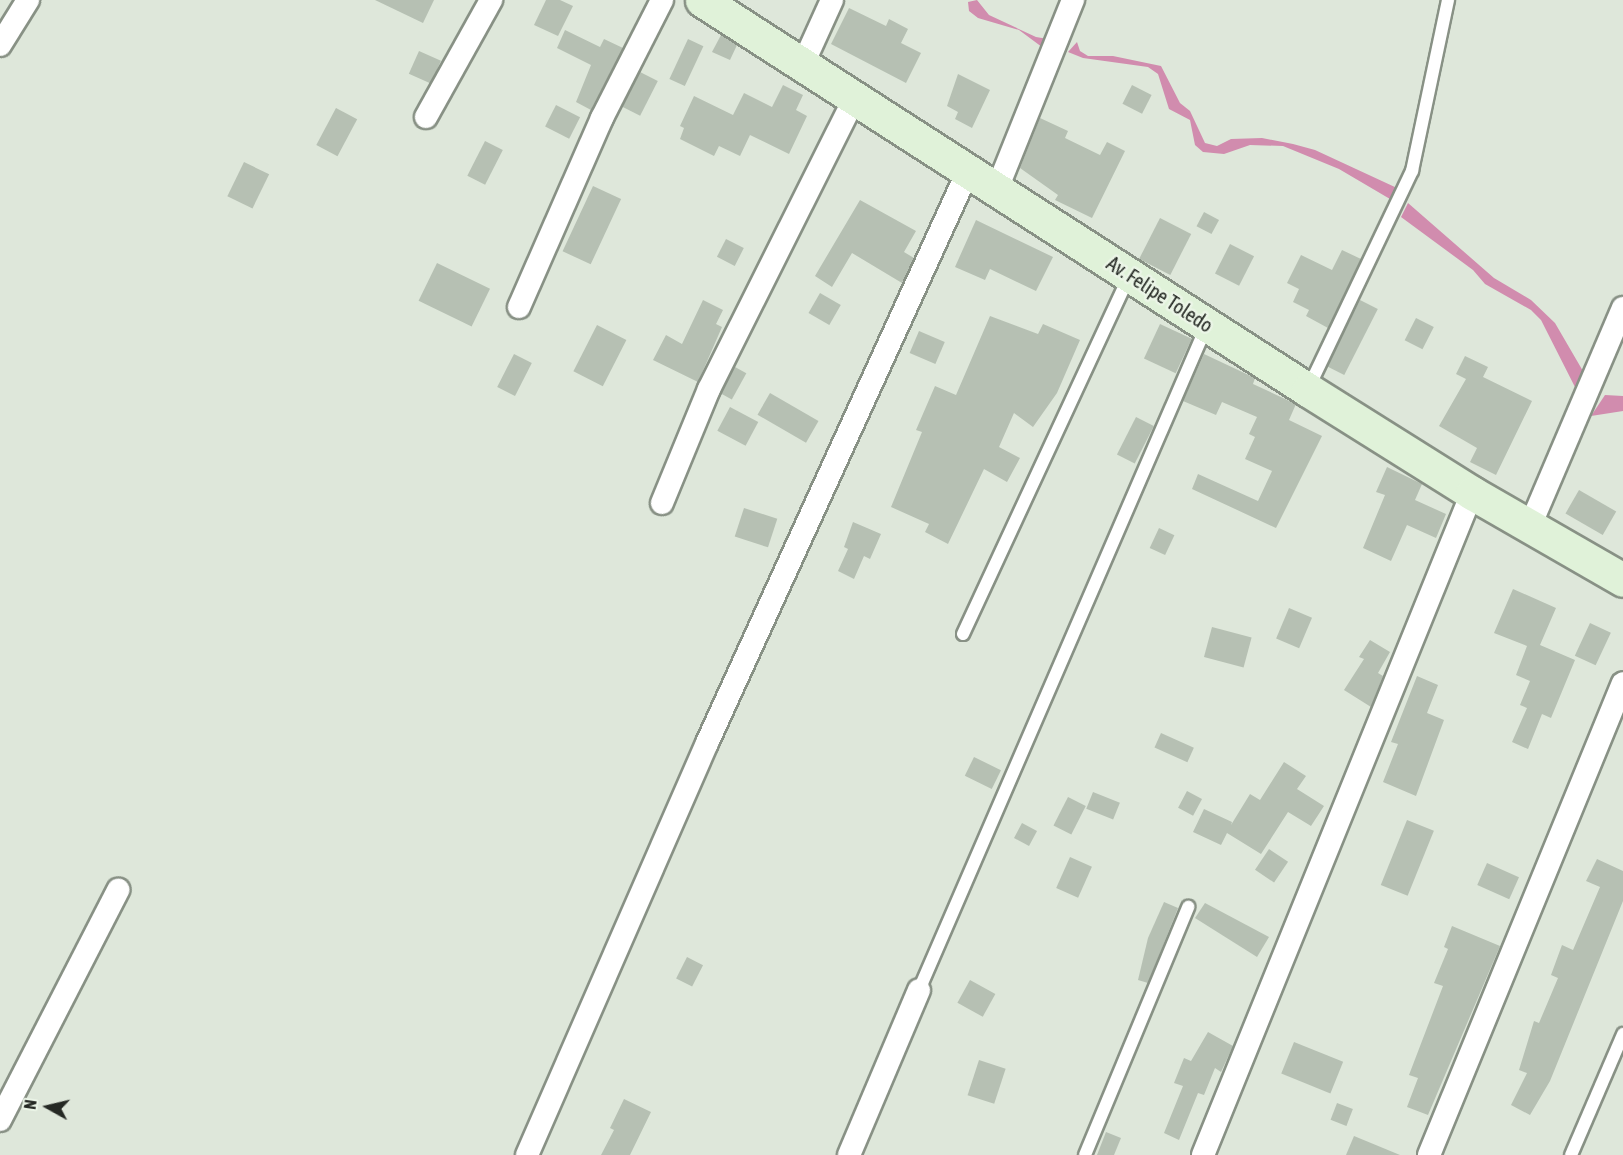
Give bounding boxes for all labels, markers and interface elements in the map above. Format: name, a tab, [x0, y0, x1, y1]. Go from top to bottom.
street label: Av. Felipe Toledo	[1102, 251, 1218, 337]
north arrow	[18, 1077, 78, 1137]
text: N	[21, 1099, 40, 1110]

